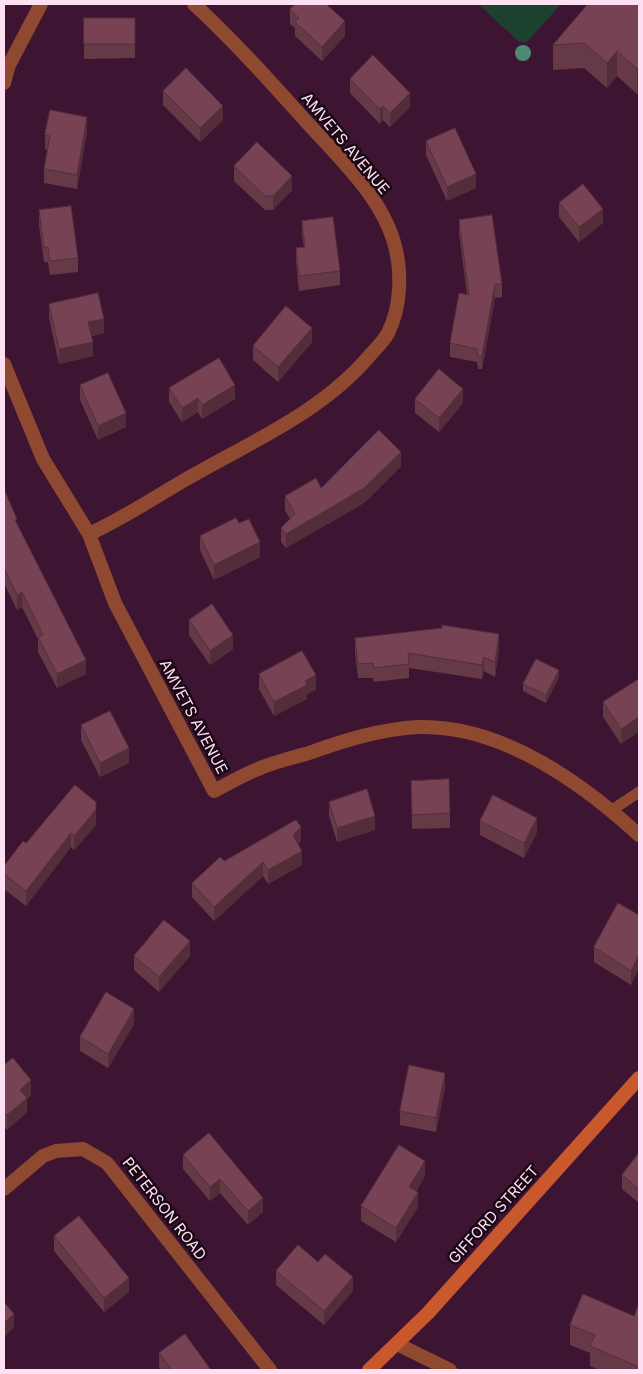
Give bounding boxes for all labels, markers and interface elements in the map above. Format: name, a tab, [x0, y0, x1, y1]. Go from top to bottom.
street label: AMVETS AVENUE	[297, 90, 393, 198]
street label: AMVETS AVENUE	[155, 657, 231, 777]
street label: PETERSON ROAD	[118, 1154, 210, 1264]
street label: GIFFORD STREET	[445, 1162, 543, 1268]

